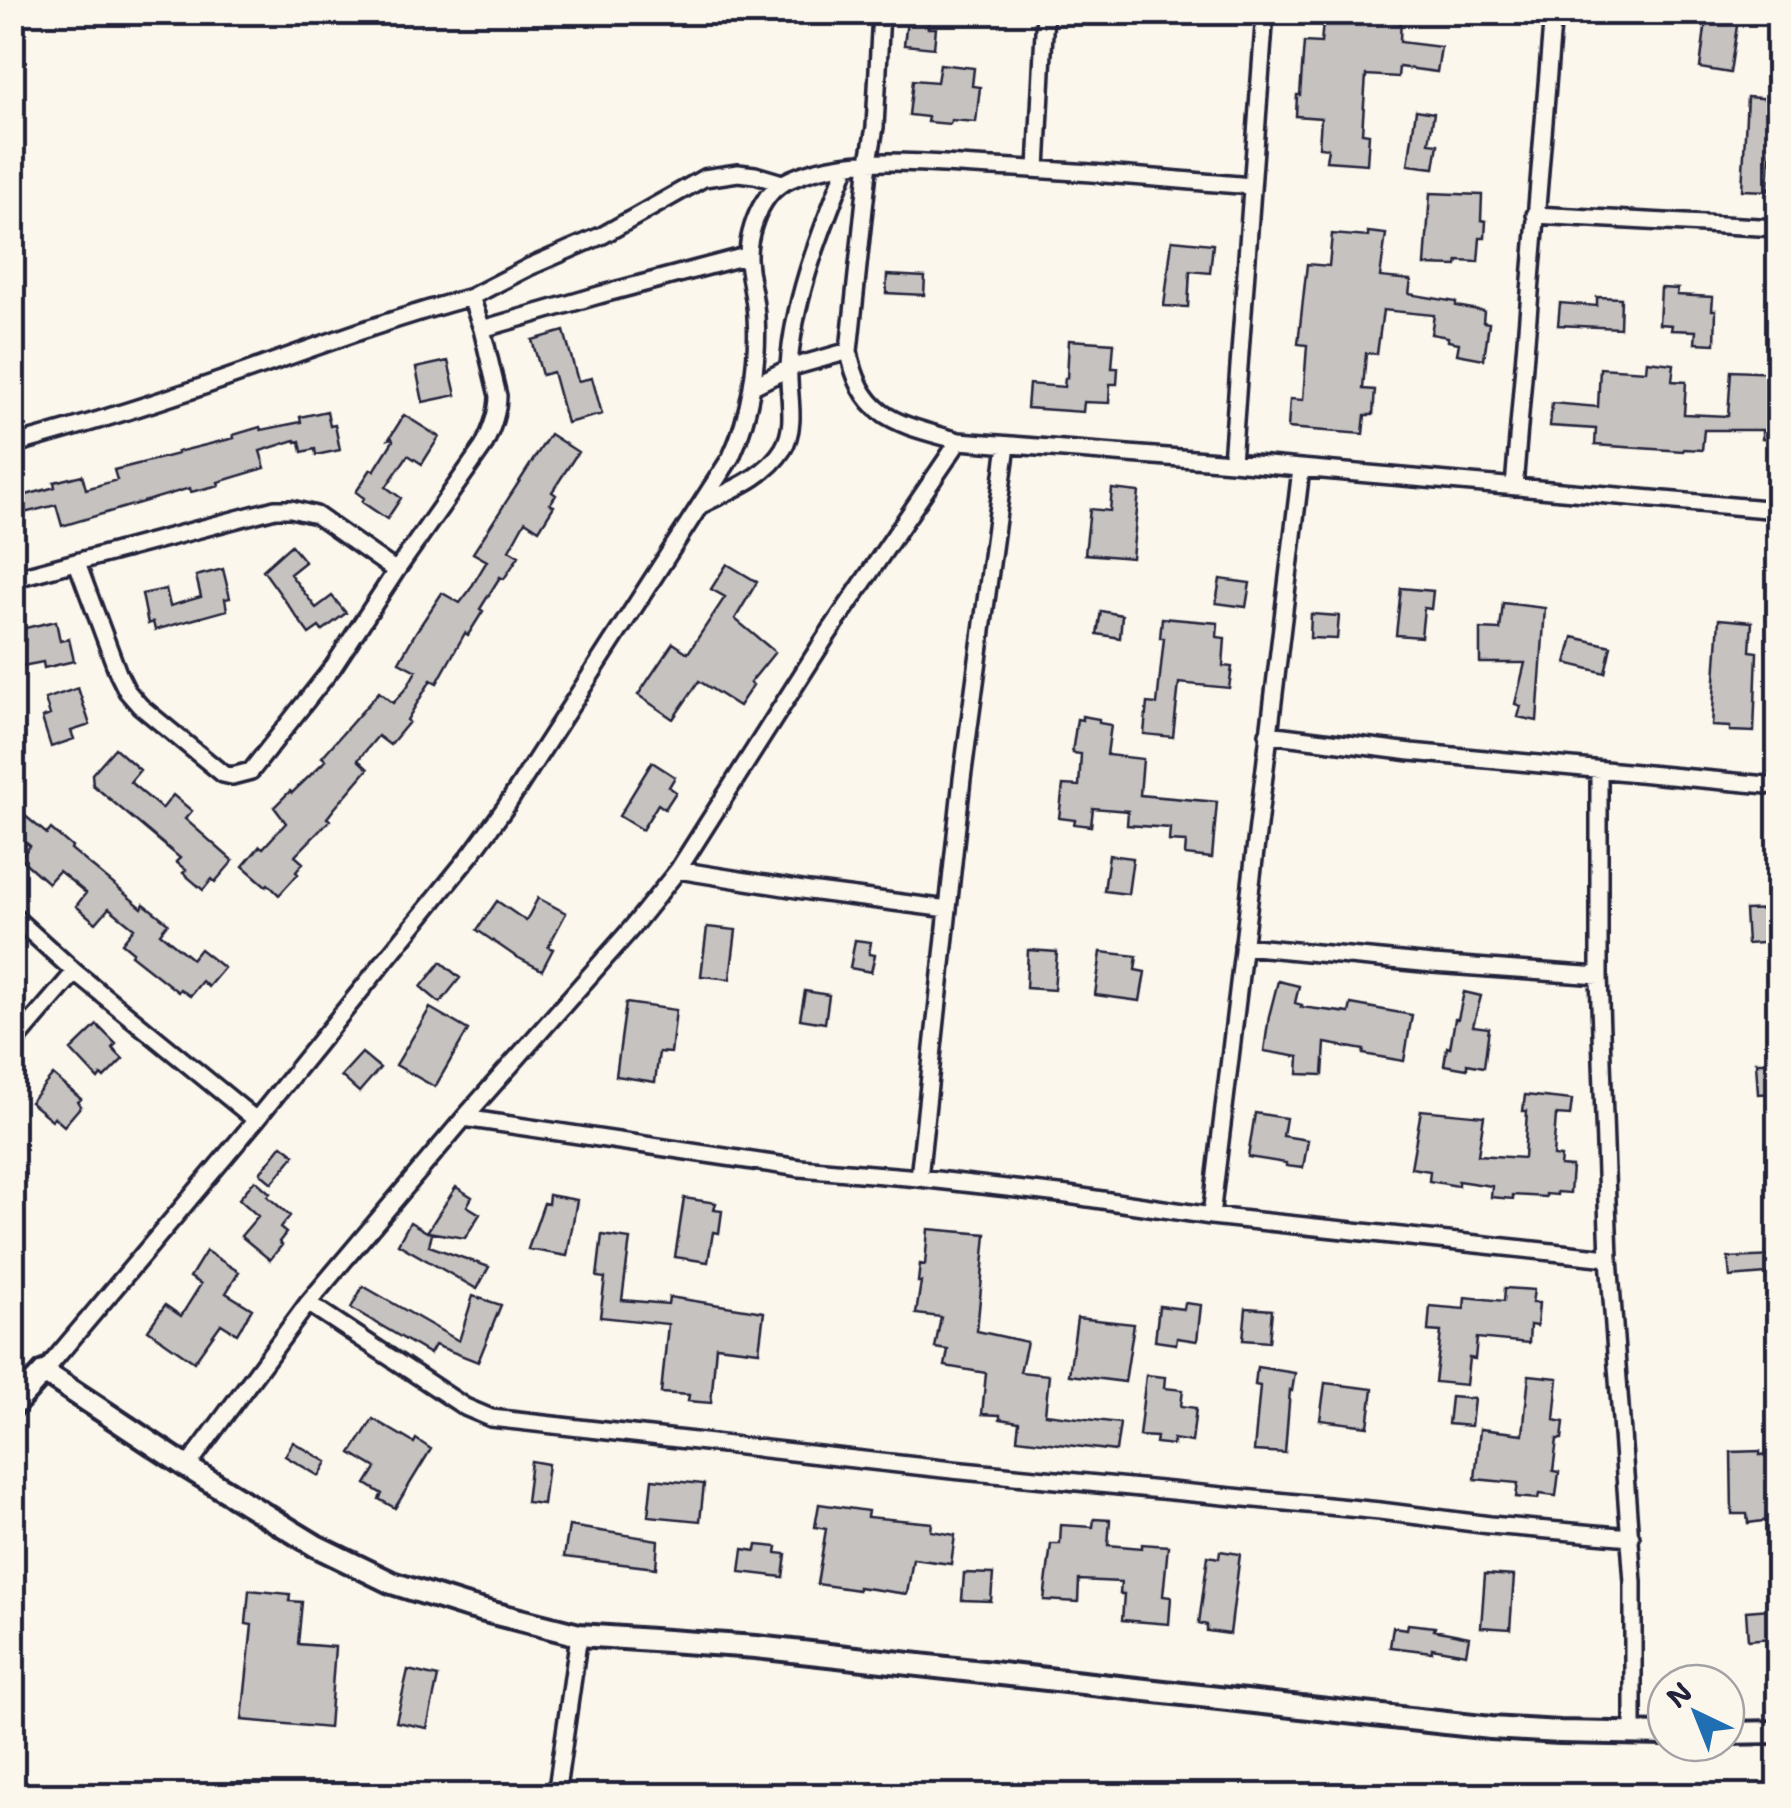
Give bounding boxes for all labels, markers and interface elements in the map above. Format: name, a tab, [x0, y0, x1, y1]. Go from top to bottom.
north arrow	[1646, 1663, 1746, 1763]
text: N	[1658, 1673, 1700, 1716]

